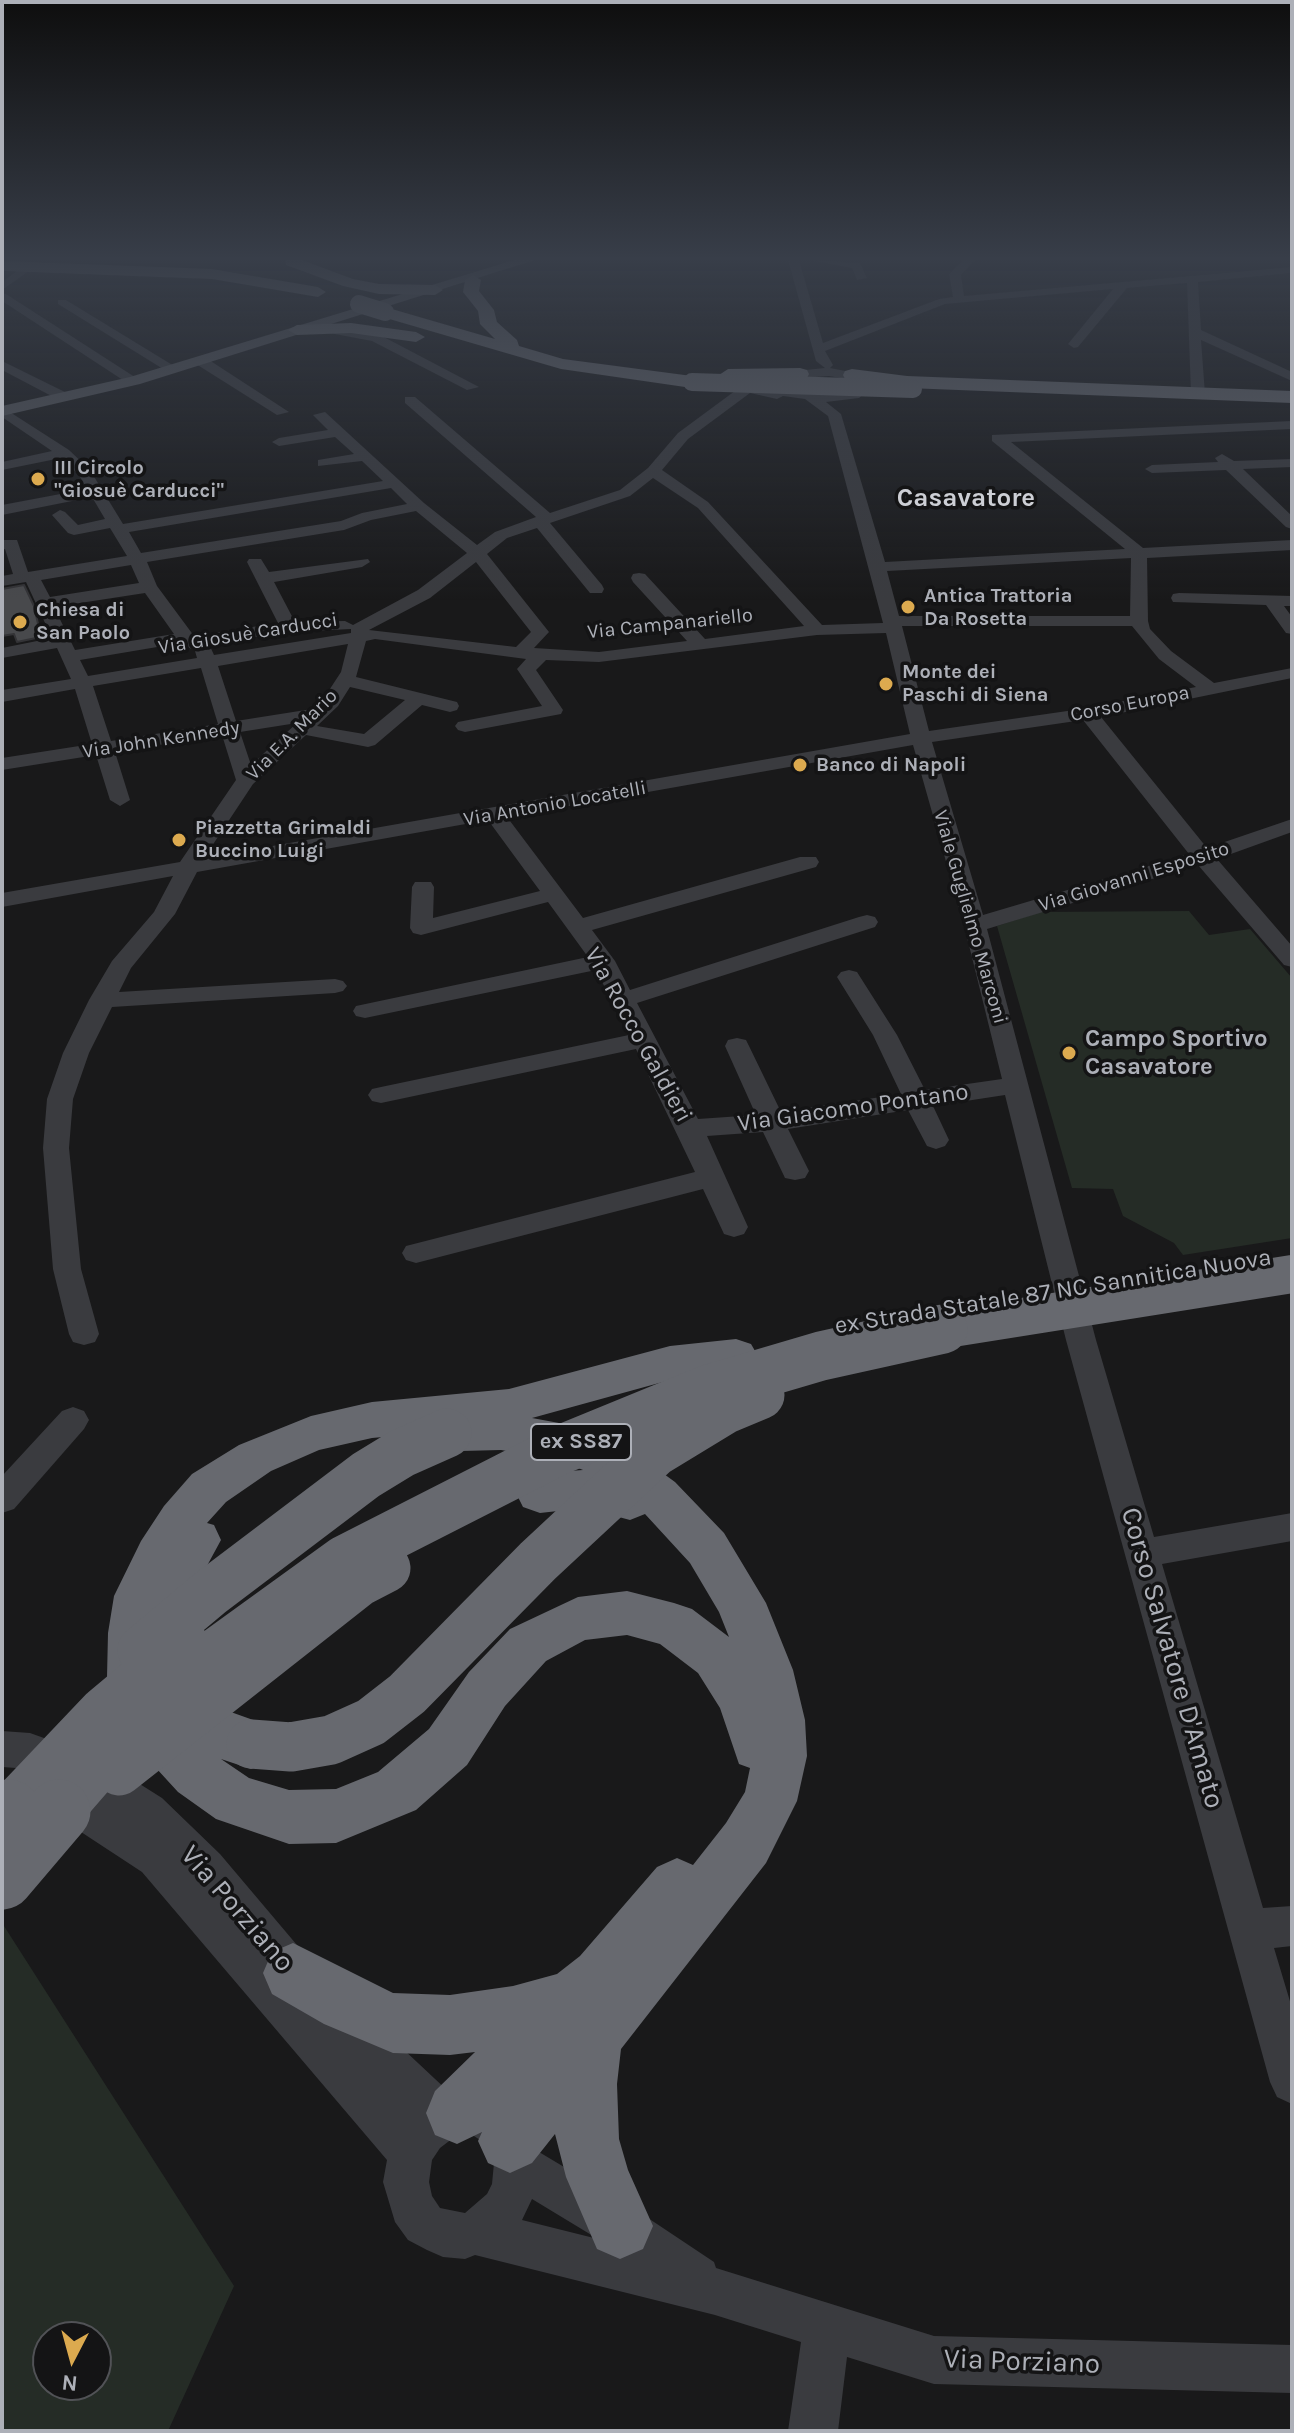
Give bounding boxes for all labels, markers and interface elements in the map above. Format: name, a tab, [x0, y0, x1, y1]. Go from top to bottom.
place label: III Circolo "Giosuè Carducci"	[54, 456, 224, 503]
marker: III Circolo "Giosuè Carducci"	[29, 470, 47, 488]
district label: Casavatore	[897, 483, 1035, 515]
place label: Antica Trattoria Da Rosetta	[924, 584, 1072, 631]
place label: Chiesa di San Paolo	[36, 598, 130, 645]
marker: Antica Trattoria Da Rosetta	[899, 598, 917, 616]
street label: Via Campanariello	[586, 603, 754, 645]
street label: Via Giosuè Carducci	[157, 608, 339, 660]
marker: Chiesa di San Paolo	[11, 613, 29, 631]
place label: Monte dei Paschi di Siena	[902, 660, 1048, 707]
marker: Monte dei Paschi di Siena	[877, 675, 895, 693]
street label: Corso Europa	[1068, 681, 1192, 727]
street label: Via E.A. Mario	[241, 684, 343, 786]
street label: Via John Kennedy	[81, 716, 241, 764]
place label: Banco di Napoli	[816, 753, 966, 777]
marker: Banco di Napoli	[791, 756, 809, 774]
street label: Via Antonio Locatelli	[462, 776, 648, 832]
street label: Viale Guglielmo Marconi	[928, 807, 1012, 1027]
place label: Piazzetta Grimaldi Buccino Luigi	[195, 816, 371, 863]
marker: Piazzetta Grimaldi Buccino Luigi	[170, 831, 188, 849]
street label: Via Giovanni Esposito	[1036, 837, 1232, 917]
street label: Via Rocco Galdieri	[578, 942, 698, 1128]
place label: Campo Sportivo Casavatore	[1085, 1025, 1268, 1081]
marker: Campo Sportivo Casavatore	[1060, 1044, 1078, 1062]
street label: Via Giacomo Pontano	[736, 1078, 970, 1138]
street label: ex Strada Statale 87 NC Sannitica Nuova	[833, 1243, 1273, 1341]
road number: ex SS87	[531, 1424, 631, 1460]
street label: Corso Salvatore D'Amato	[1113, 1504, 1231, 1812]
street label: Via Porziano	[173, 1839, 301, 1979]
north arrow	[32, 2321, 112, 2401]
street label: Via Porziano	[943, 2342, 1101, 2382]
text: N	[60, 2369, 79, 2397]

